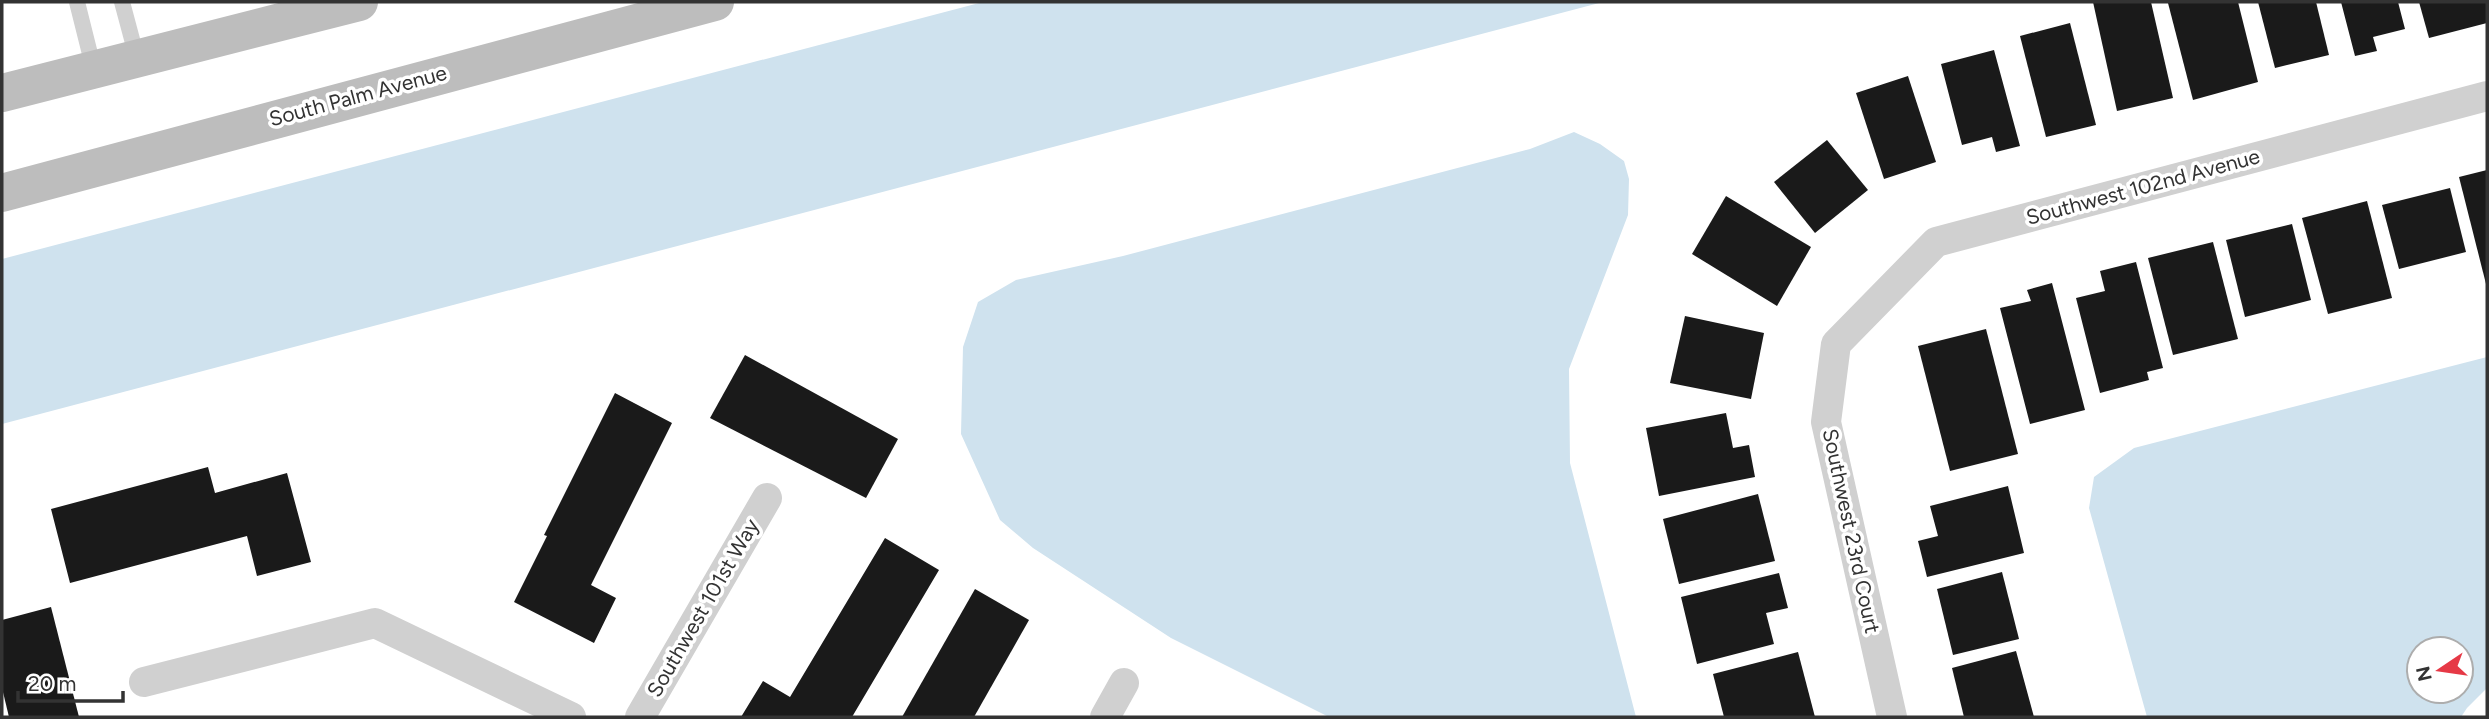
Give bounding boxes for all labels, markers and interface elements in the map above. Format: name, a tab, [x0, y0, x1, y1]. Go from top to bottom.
street label: South Palm Avenue	[266, 60, 449, 131]
street label: Southwest 102nd Avenue	[2023, 143, 2262, 230]
street label: Southwest 23rd Court	[1818, 426, 1885, 636]
street label: Southwest 101st Way	[641, 514, 764, 701]
north arrow	[2405, 635, 2475, 705]
scale bar	[18, 660, 122, 704]
text: N	[2411, 664, 2437, 683]
text: 20 m	[28, 671, 76, 696]

